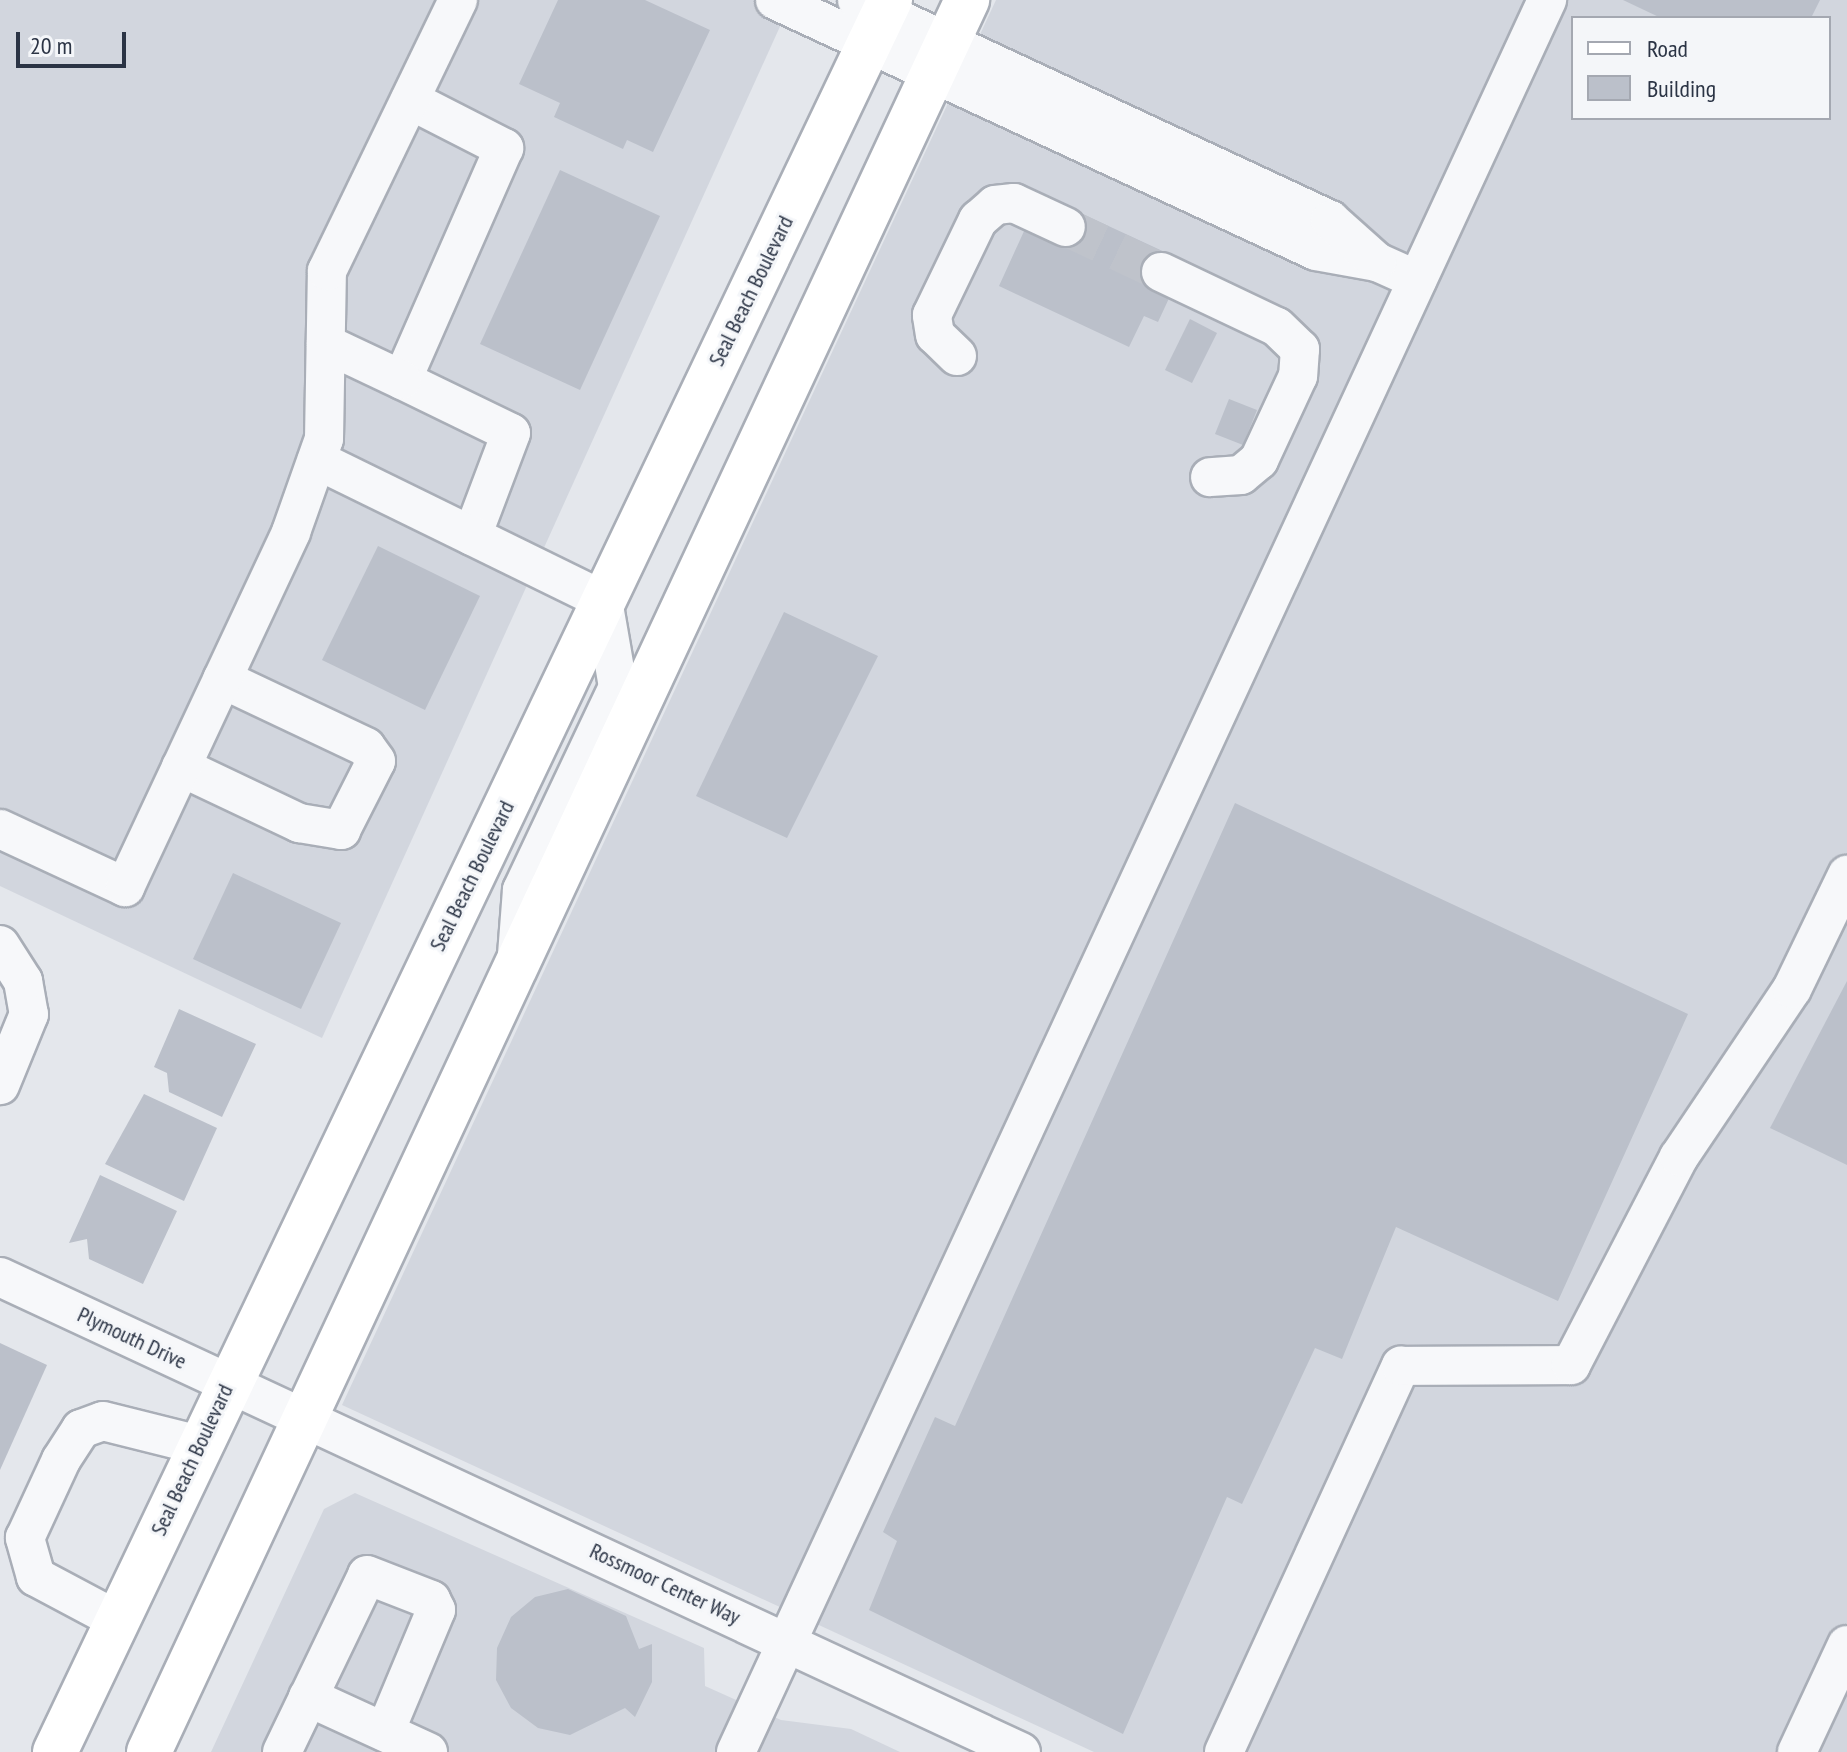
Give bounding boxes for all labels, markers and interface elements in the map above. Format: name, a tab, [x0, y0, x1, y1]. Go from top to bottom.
scale bar	[20, 16, 130, 66]
legend	[1571, 16, 1831, 120]
text: 20 m	[30, 30, 72, 61]
text: Road	[1647, 33, 1688, 64]
text: Building	[1647, 73, 1716, 104]
street label: Seal Beach Boulevard	[703, 212, 799, 370]
street label: Seal Beach Boulevard	[424, 797, 520, 955]
street label: Plymouth Drive	[73, 1301, 191, 1375]
street label: Seal Beach Boulevard	[145, 1380, 239, 1540]
street label: Rossmoor Center Way	[586, 1538, 744, 1630]

